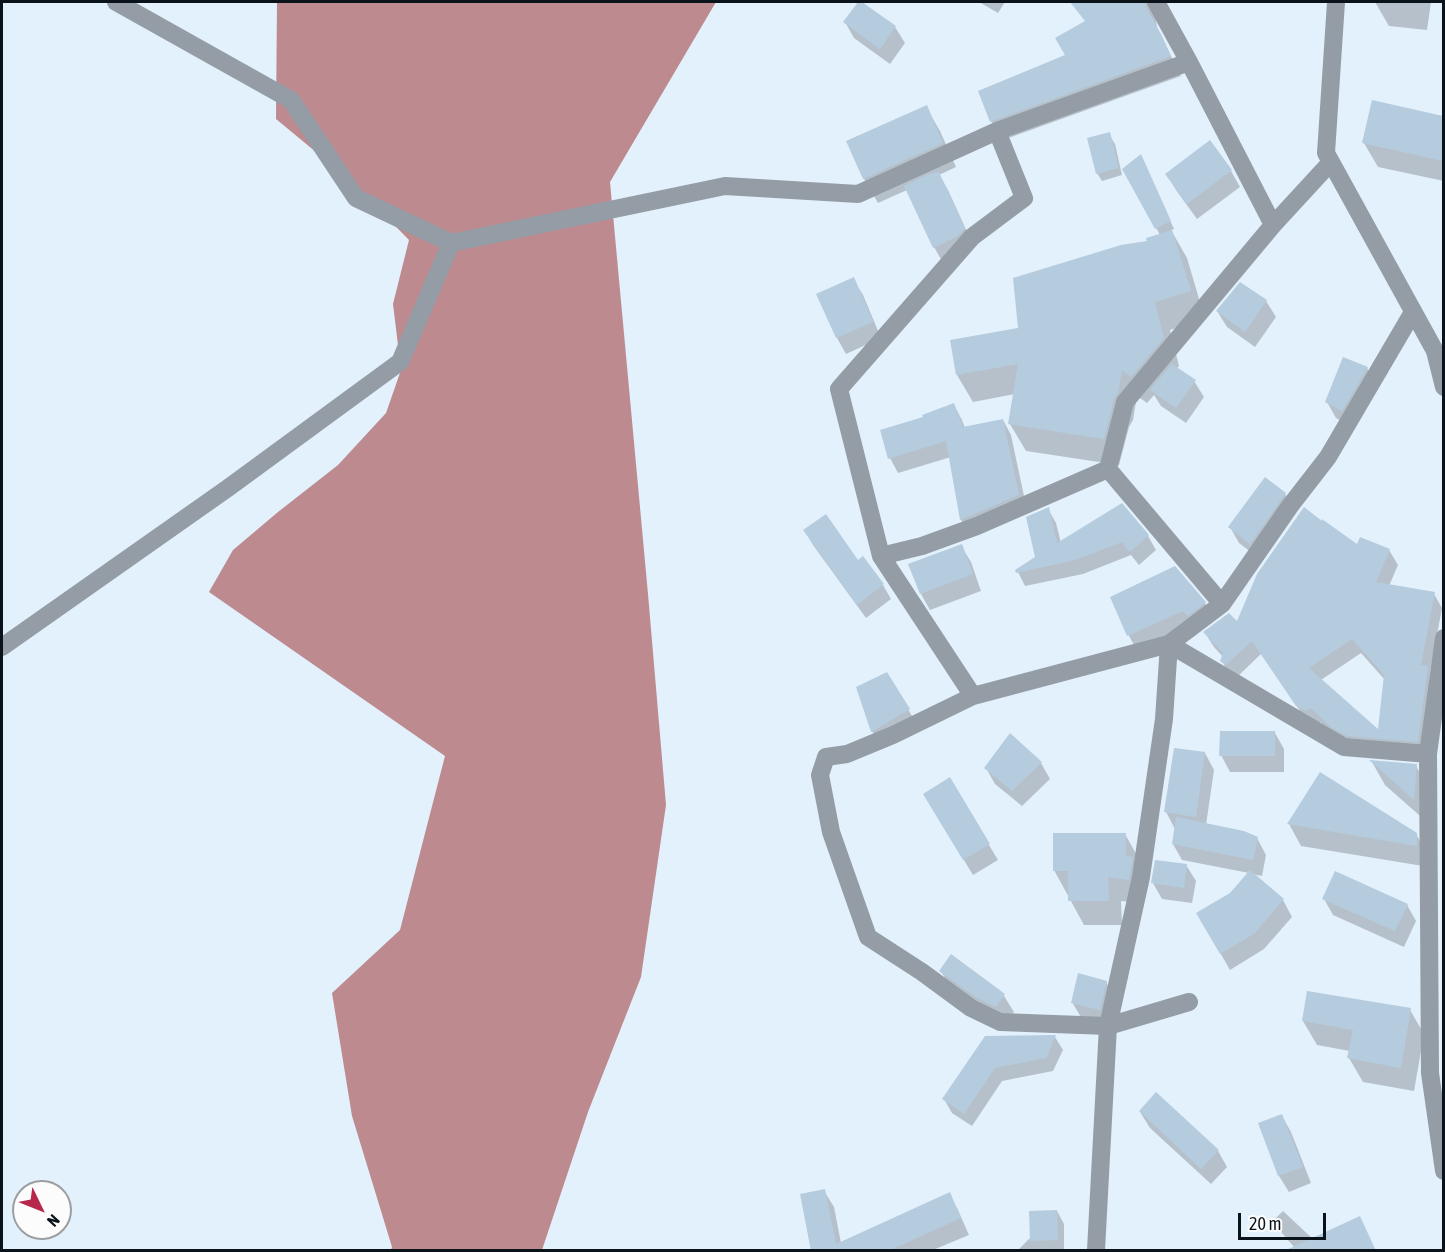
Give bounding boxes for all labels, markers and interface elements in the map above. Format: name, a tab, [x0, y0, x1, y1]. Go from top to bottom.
north arrow	[12, 1180, 72, 1240]
scale bar	[1241, 1201, 1330, 1239]
text: N	[44, 1211, 64, 1231]
text: 20 m	[1249, 1213, 1281, 1234]

